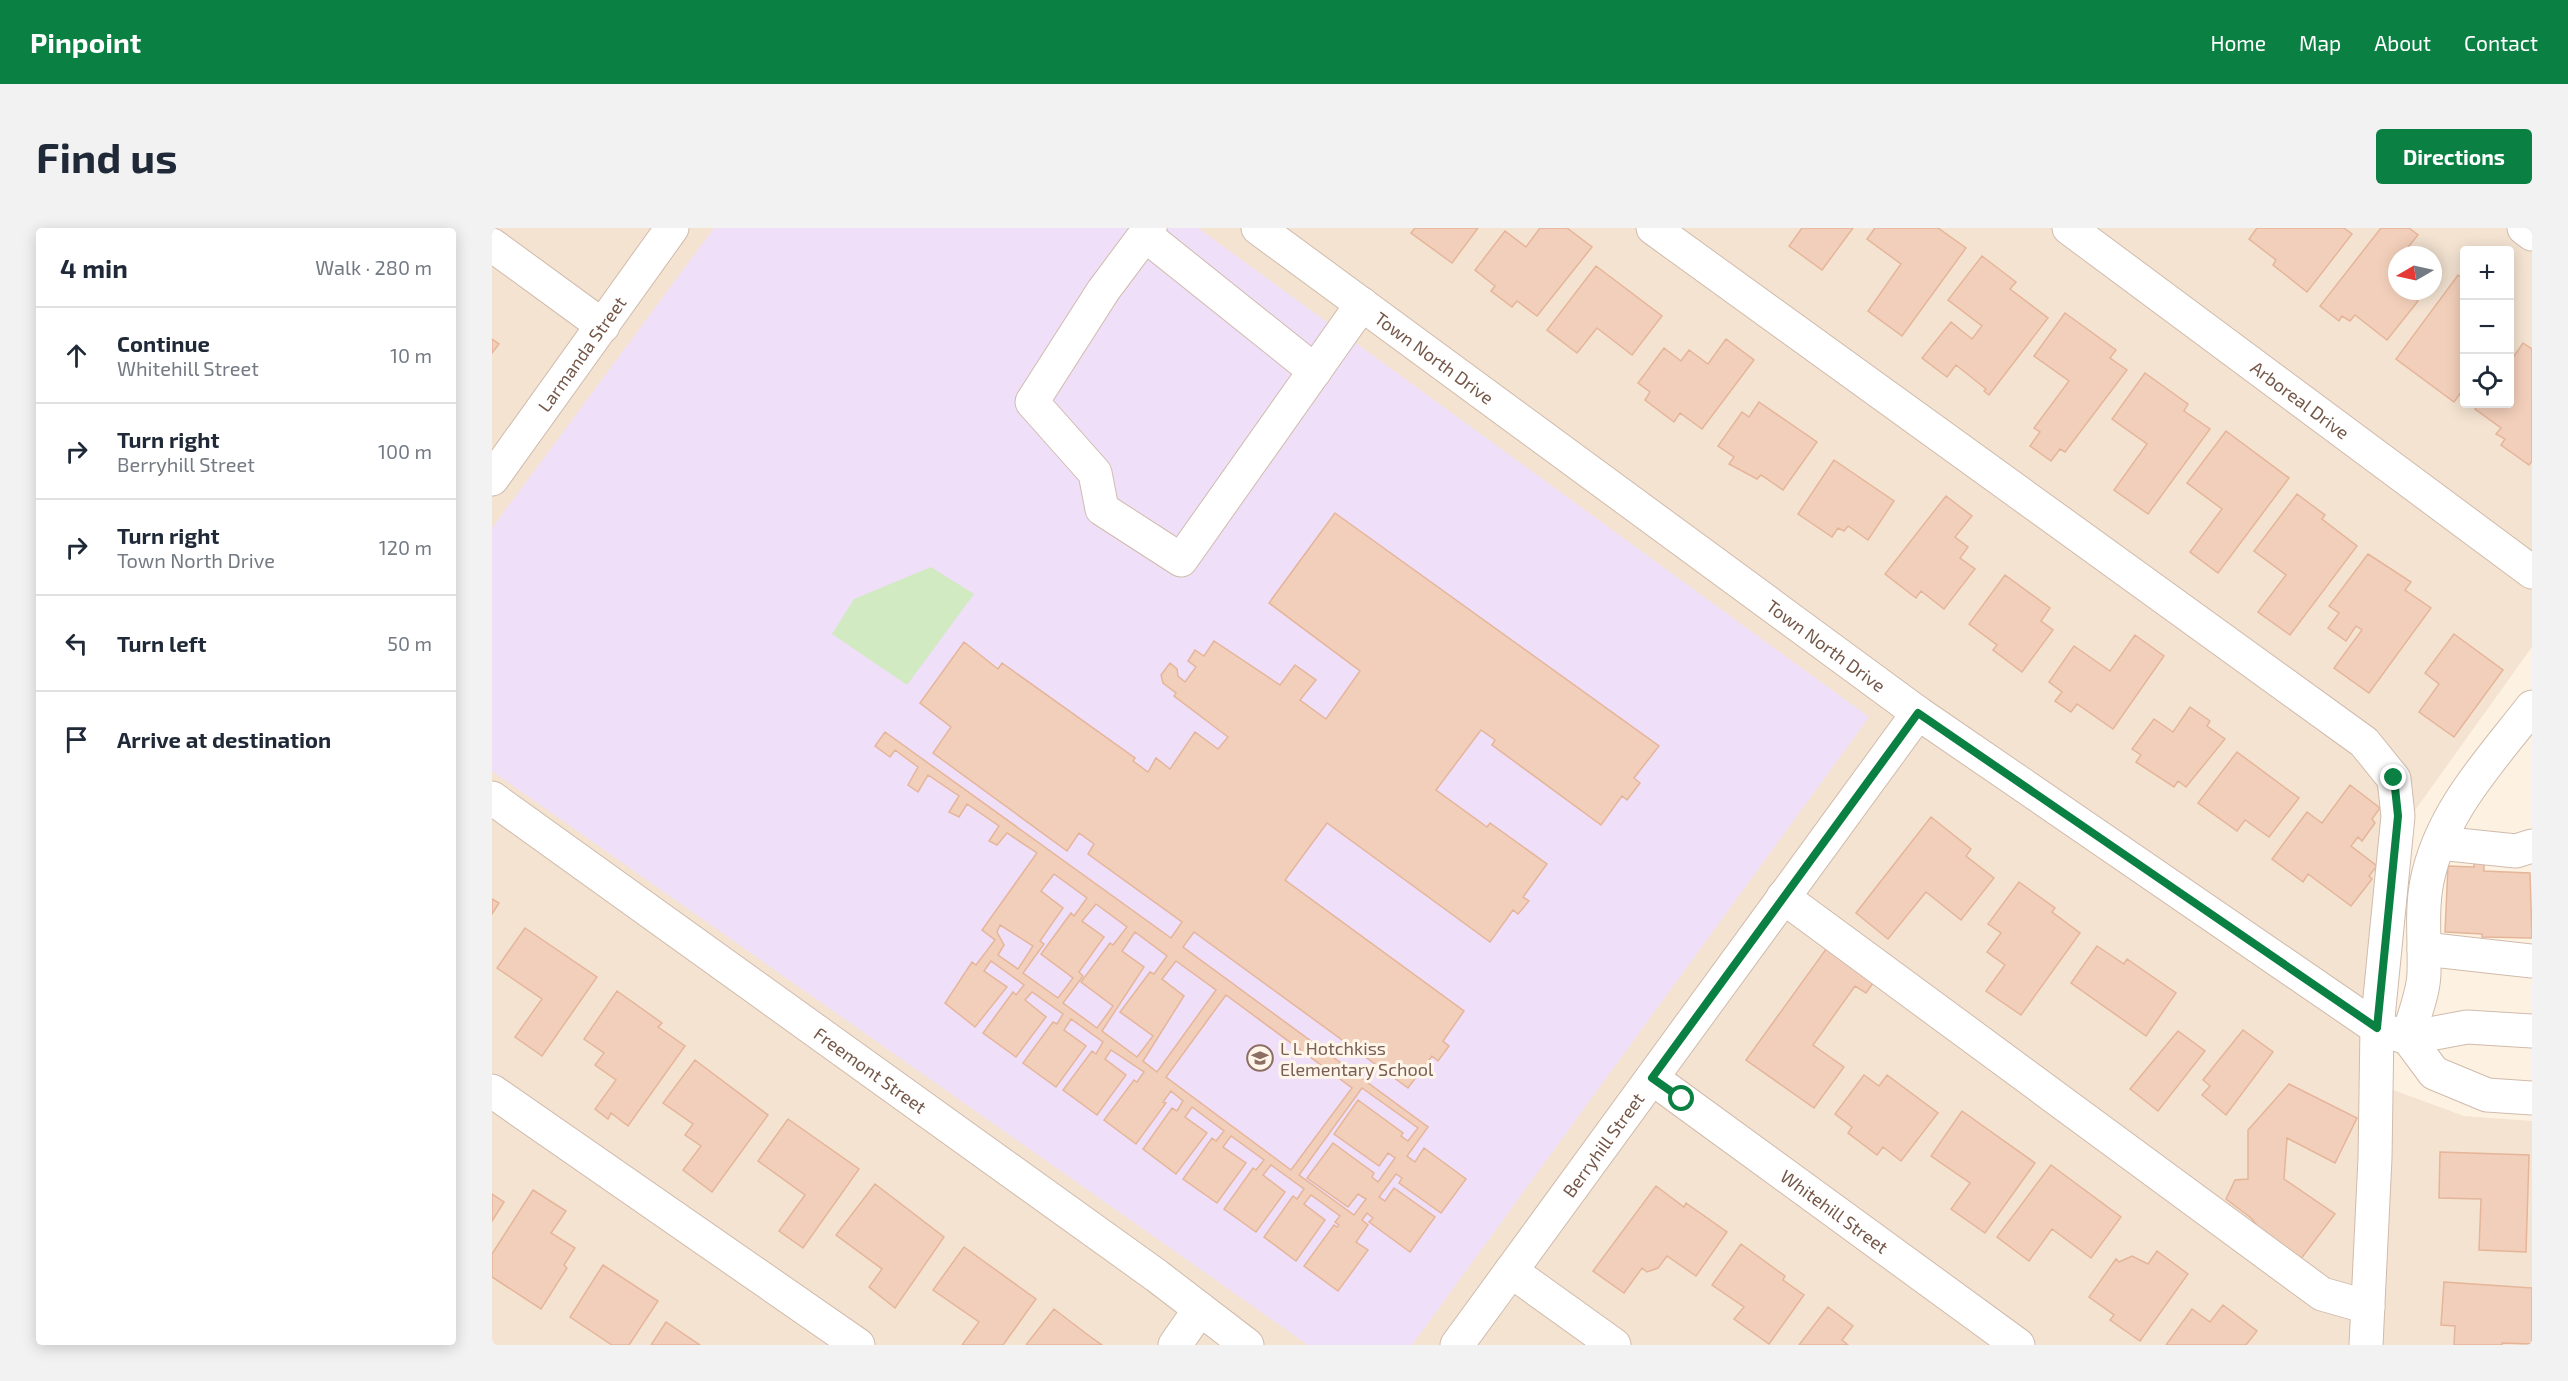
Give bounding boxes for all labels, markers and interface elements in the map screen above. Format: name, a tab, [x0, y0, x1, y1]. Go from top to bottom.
text: Pinpoint	[30, 25, 141, 59]
text: Home	[2210, 30, 2266, 55]
text: Map	[2299, 30, 2341, 55]
text: About	[2374, 30, 2431, 55]
text: Contact	[2464, 30, 2538, 55]
button: Directions	[2376, 129, 2532, 184]
text: Find us	[36, 131, 178, 181]
north arrow	[2388, 246, 2442, 300]
map controls	[2460, 246, 2514, 408]
button: +	[2460, 246, 2514, 300]
text: 4 min	[60, 252, 128, 283]
text: Walk · 280 m	[315, 255, 432, 279]
street label: Larmanda Street	[533, 292, 631, 416]
button: −	[2460, 300, 2514, 354]
street label: Town North Drive	[1371, 307, 1498, 409]
text: Continue	[117, 330, 210, 356]
icon: ahead	[60, 339, 93, 372]
text: 10 m	[390, 343, 432, 367]
button: locate	[2460, 354, 2514, 408]
text: Whitehill Street	[117, 356, 259, 380]
street label: Arboreal Drive	[2247, 356, 2354, 444]
text: Turn right	[117, 426, 219, 452]
icon: right	[60, 435, 93, 468]
text: 100 m	[378, 439, 432, 463]
text: Berryhill Street	[117, 452, 255, 476]
text: Turn right	[117, 522, 219, 548]
icon: right	[60, 531, 93, 564]
text: 120 m	[379, 535, 432, 559]
text: Town North Drive	[117, 548, 275, 572]
street label: Town North Drive	[1762, 595, 1890, 696]
icon: left	[60, 627, 93, 660]
text: Turn left	[117, 630, 206, 656]
text: 50 m	[387, 631, 432, 655]
icon: arrive	[60, 723, 93, 756]
text: Arrive at destination	[117, 726, 331, 752]
route end	[2380, 764, 2406, 790]
street label: Freemont Street	[810, 1022, 931, 1118]
place label: L L Hotchkiss Elementary School	[1280, 1037, 1434, 1080]
school or university icon: L L Hotchkiss Elementary School	[1245, 1043, 1275, 1073]
route start	[1668, 1085, 1694, 1111]
street label: Berryhill Street	[1558, 1088, 1649, 1201]
street label: Whitehill Street	[1776, 1165, 1893, 1258]

